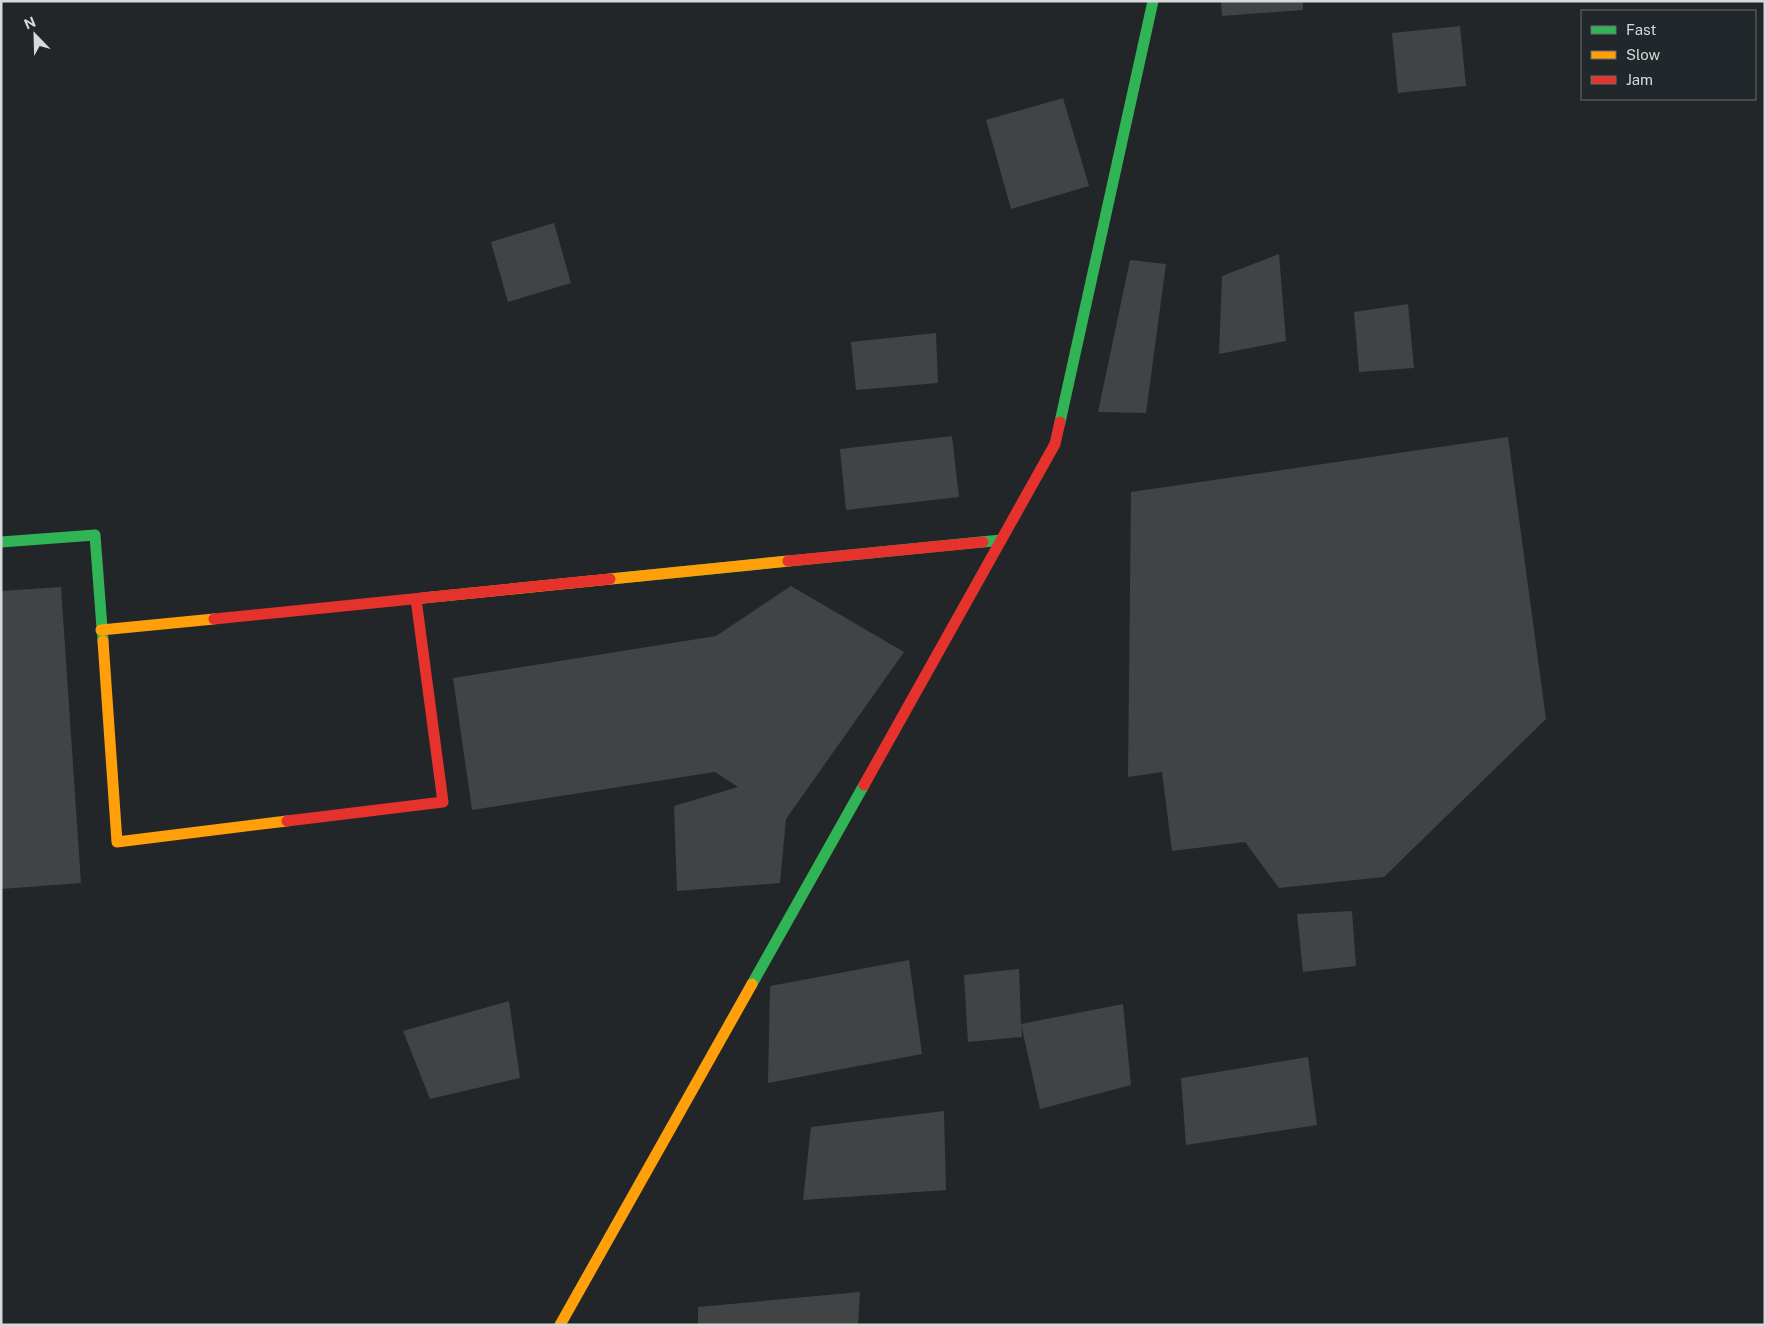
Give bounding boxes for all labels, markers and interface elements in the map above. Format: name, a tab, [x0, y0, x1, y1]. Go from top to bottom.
north arrow	[10, 10, 60, 60]
legend	[1581, 10, 1756, 100]
text: N	[22, 14, 38, 33]
text: Fast	[1626, 21, 1656, 38]
text: Slow	[1626, 46, 1661, 63]
text: Jam	[1626, 71, 1653, 88]

